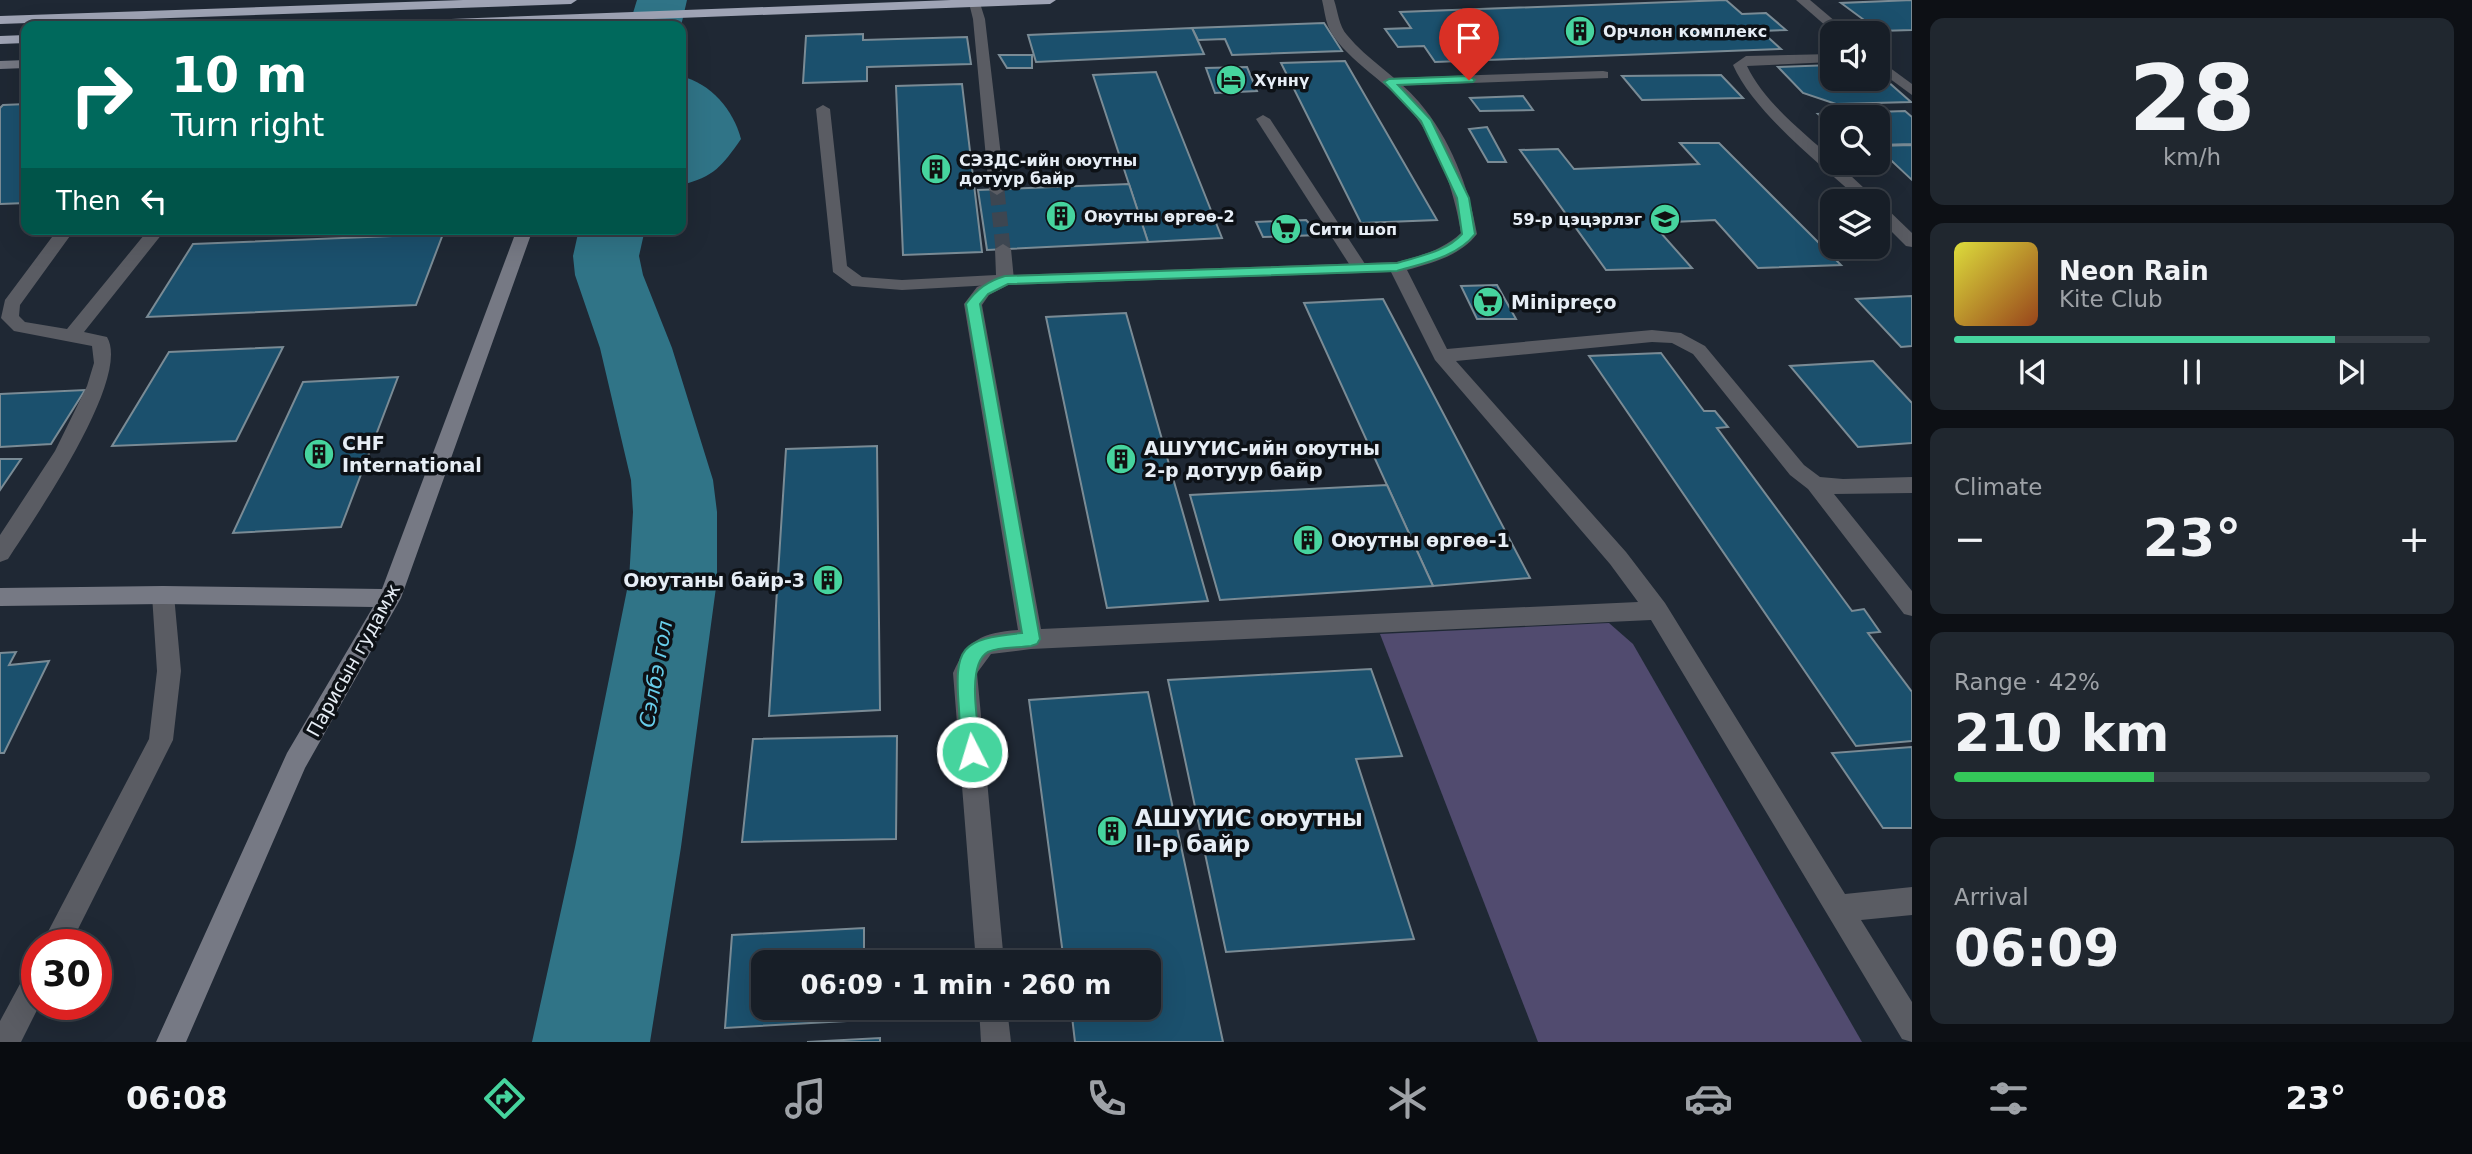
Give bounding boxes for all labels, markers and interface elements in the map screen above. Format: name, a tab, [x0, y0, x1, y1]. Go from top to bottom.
pin	[1439, 8, 1499, 80]
building icon: Орчлон комплекс	[1563, 14, 1597, 48]
icon: arrive	[1450, 19, 1488, 57]
map controls	[1820, 21, 1890, 259]
button: sound	[1820, 21, 1890, 91]
place label: Орчлон комплекс	[1603, 22, 1767, 41]
text: 28	[2129, 46, 2255, 151]
text: 10 m	[171, 47, 307, 104]
icon: right	[56, 49, 147, 140]
hotel icon: Хүннү	[1214, 63, 1248, 97]
place label: Хүннү	[1254, 71, 1310, 90]
button: search	[1820, 105, 1890, 175]
text: Turn right	[171, 106, 324, 144]
text: km/h	[2163, 144, 2221, 170]
place label: СЭЗДС-ийн оюутны дотуур байр	[959, 151, 1137, 188]
building icon: СЭЗДС-ийн оюутны дотуур байр	[919, 152, 953, 186]
icon: left	[135, 182, 173, 220]
text: Then	[56, 186, 121, 216]
button: layers	[1820, 189, 1890, 259]
building icon: Оюутны өргөө-2	[1044, 199, 1078, 233]
school or university icon: 59-р цэцэрлэг	[1648, 202, 1682, 236]
place label: Оюутны өргөө-2	[1084, 207, 1235, 226]
place label: 59-р цэцэрлэг	[1512, 210, 1642, 229]
supermarket icon: Сити шоп	[1269, 212, 1303, 246]
place label: Сити шоп	[1309, 220, 1397, 239]
text: Neon Rain	[2059, 256, 2209, 286]
supermarket icon: Minipreço	[1471, 285, 1505, 319]
text: Kite Club	[2059, 286, 2163, 312]
place label: Minipreço	[1511, 291, 1617, 313]
icon: previous	[2014, 353, 2052, 391]
icon: pause	[2173, 353, 2211, 391]
icon: next	[2332, 353, 2370, 391]
place label: CHF International	[342, 432, 482, 476]
building icon: CHF International	[302, 437, 336, 471]
place label: АШУҮИС-ийн оюутны 2-р дотуур байр	[1144, 437, 1380, 481]
building icon: АШУҮИС-ийн оюутны 2-р дотуур байр	[1104, 442, 1138, 476]
text: Climate	[1954, 474, 2043, 500]
text: 23°	[2143, 508, 2241, 568]
text: −	[1954, 517, 1986, 561]
text: +	[2398, 517, 2430, 561]
building icon: Оюутны өргөө-1	[1291, 523, 1325, 557]
place label: Оюутны өргөө-1	[1331, 529, 1510, 551]
building icon: Оюутаны байр-3	[811, 563, 845, 597]
place label: Оюутаны байр-3	[623, 569, 805, 591]
street label: Парисын гудамж	[302, 580, 404, 740]
water label: Сэлбэ гол	[635, 619, 677, 729]
text: Range · 42%	[1954, 669, 2100, 695]
text: 210 km	[1954, 703, 2169, 763]
position arrow	[935, 715, 1009, 789]
place label: АШУҮИС оюутны II-р байр	[1135, 805, 1363, 857]
building icon: АШУҮИС оюутны II-р байр	[1095, 814, 1129, 848]
text: Arrival	[1954, 884, 2029, 910]
text: 06:09	[1954, 918, 2120, 978]
speed limit sign: 30	[21, 929, 112, 1020]
text: 06:09 · 1 min · 260 m	[801, 970, 1111, 1000]
icon: directions	[480, 1074, 529, 1123]
icon: music	[781, 1074, 830, 1123]
icon: phone	[1082, 1074, 1131, 1123]
icon: climate	[1383, 1074, 1432, 1123]
icon: car	[1684, 1074, 1733, 1123]
icon: filters	[1984, 1074, 2033, 1123]
text: 06:08	[126, 1079, 228, 1117]
text: 23°	[2285, 1079, 2346, 1117]

